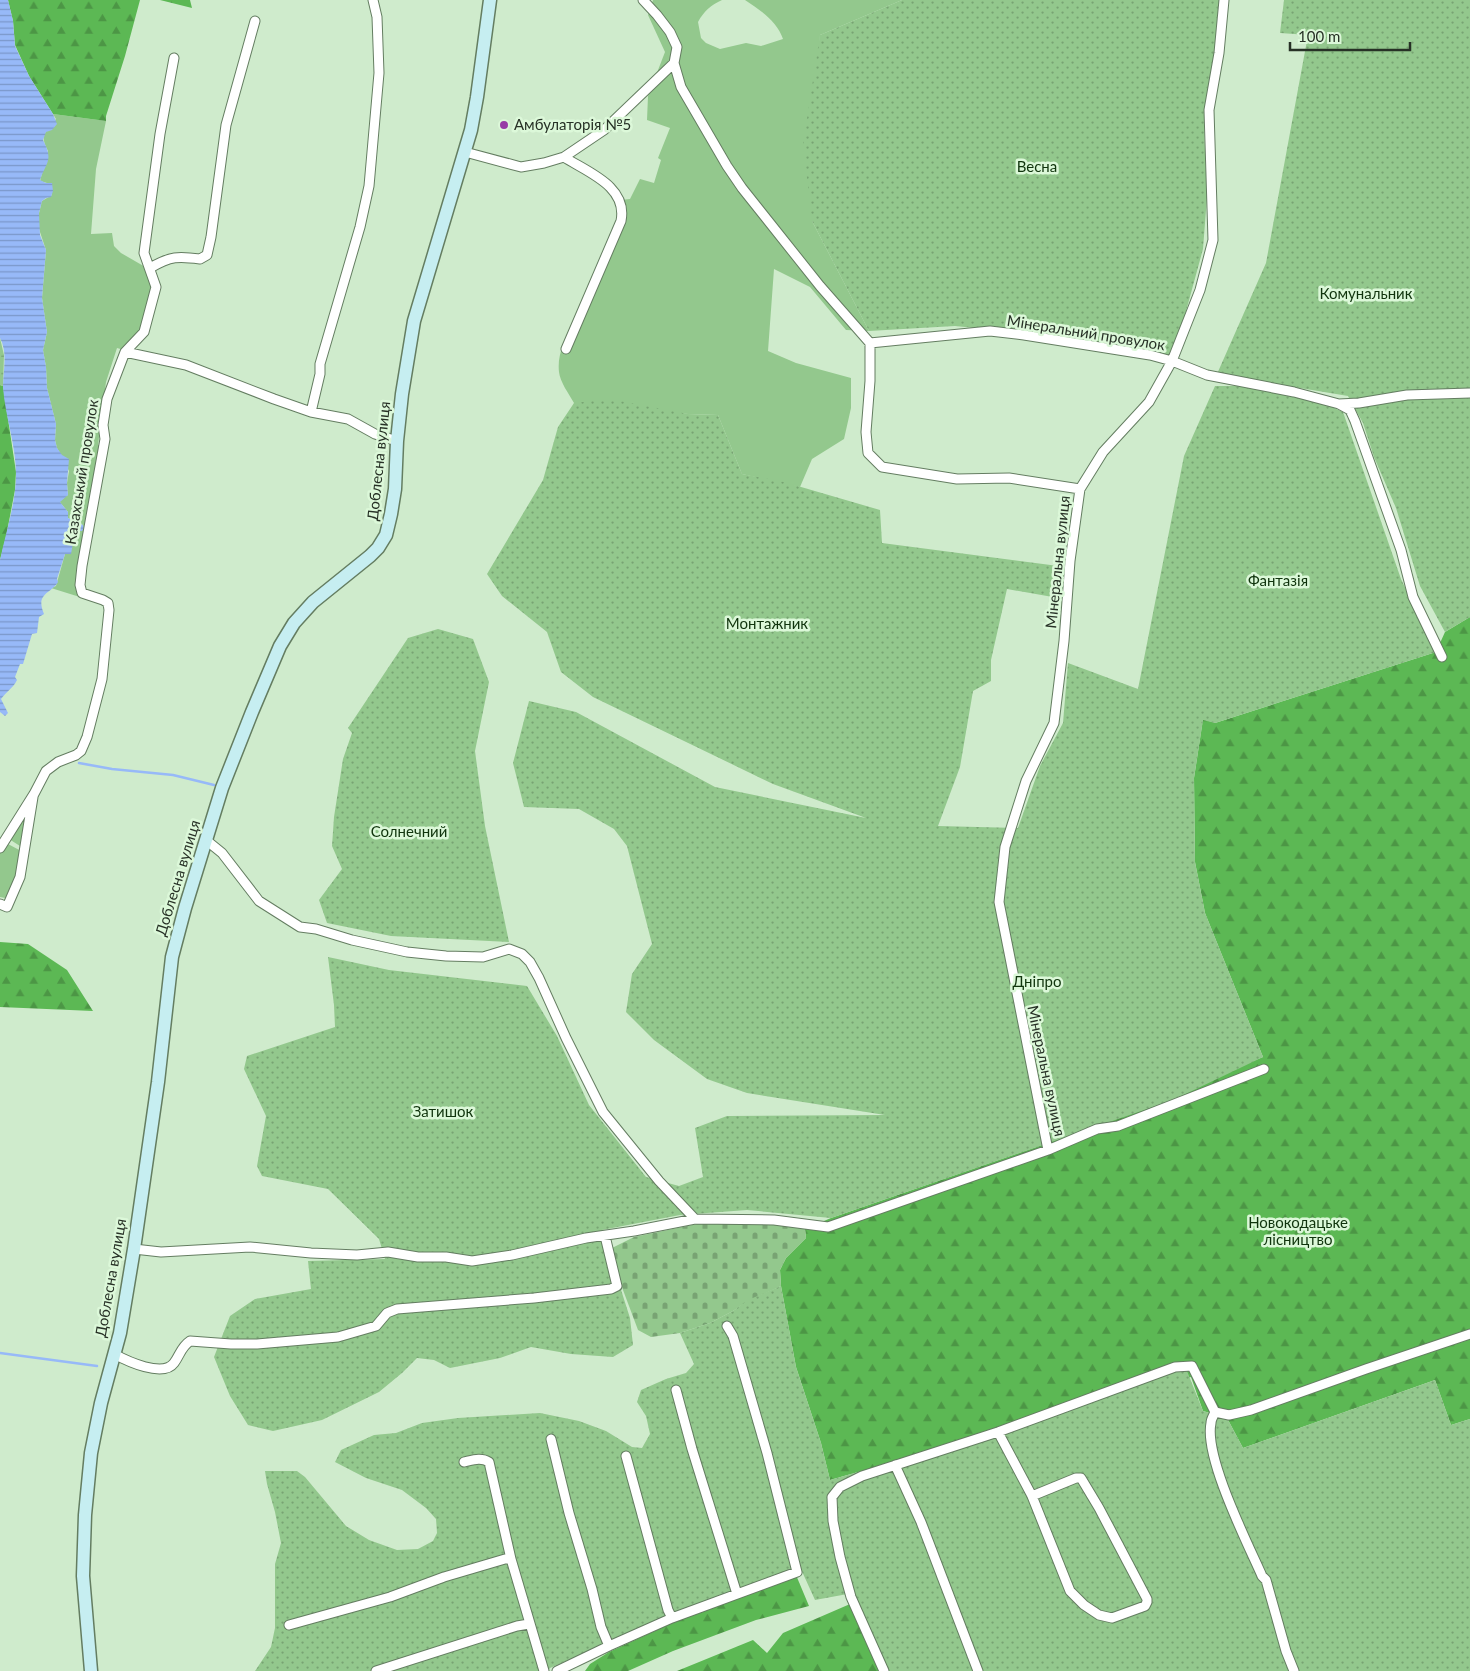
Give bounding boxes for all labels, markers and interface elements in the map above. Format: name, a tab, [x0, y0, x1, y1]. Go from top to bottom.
scale bar	[1290, 20, 1410, 52]
text: 100 m	[1298, 27, 1340, 45]
place label: Амбулаторія №5	[514, 115, 631, 133]
marker: Амбулаторія №5	[498, 119, 510, 131]
park label: Весна	[1017, 157, 1057, 175]
park label: Комунальник	[1320, 284, 1413, 302]
street label: Мінеральний провулок	[1006, 311, 1167, 353]
street label: Казахський провулок	[61, 398, 101, 546]
street label: Доблесна вулиця	[363, 400, 393, 522]
street label: Мінеральна вулиця	[1041, 495, 1073, 629]
park label: Фантазія	[1248, 571, 1308, 589]
park label: Монтажник	[726, 614, 808, 632]
street label: Доблесна вулиця	[151, 818, 203, 938]
park label: Солнечний	[371, 822, 447, 840]
park label: Дніпро	[1012, 972, 1062, 990]
street label: Мінеральна вулиця	[1024, 1004, 1070, 1138]
park label: Затишок	[413, 1102, 474, 1120]
park label: Новокодацьке лісництво	[1248, 1213, 1348, 1248]
street label: Доблесна вулиця	[91, 1217, 129, 1339]

